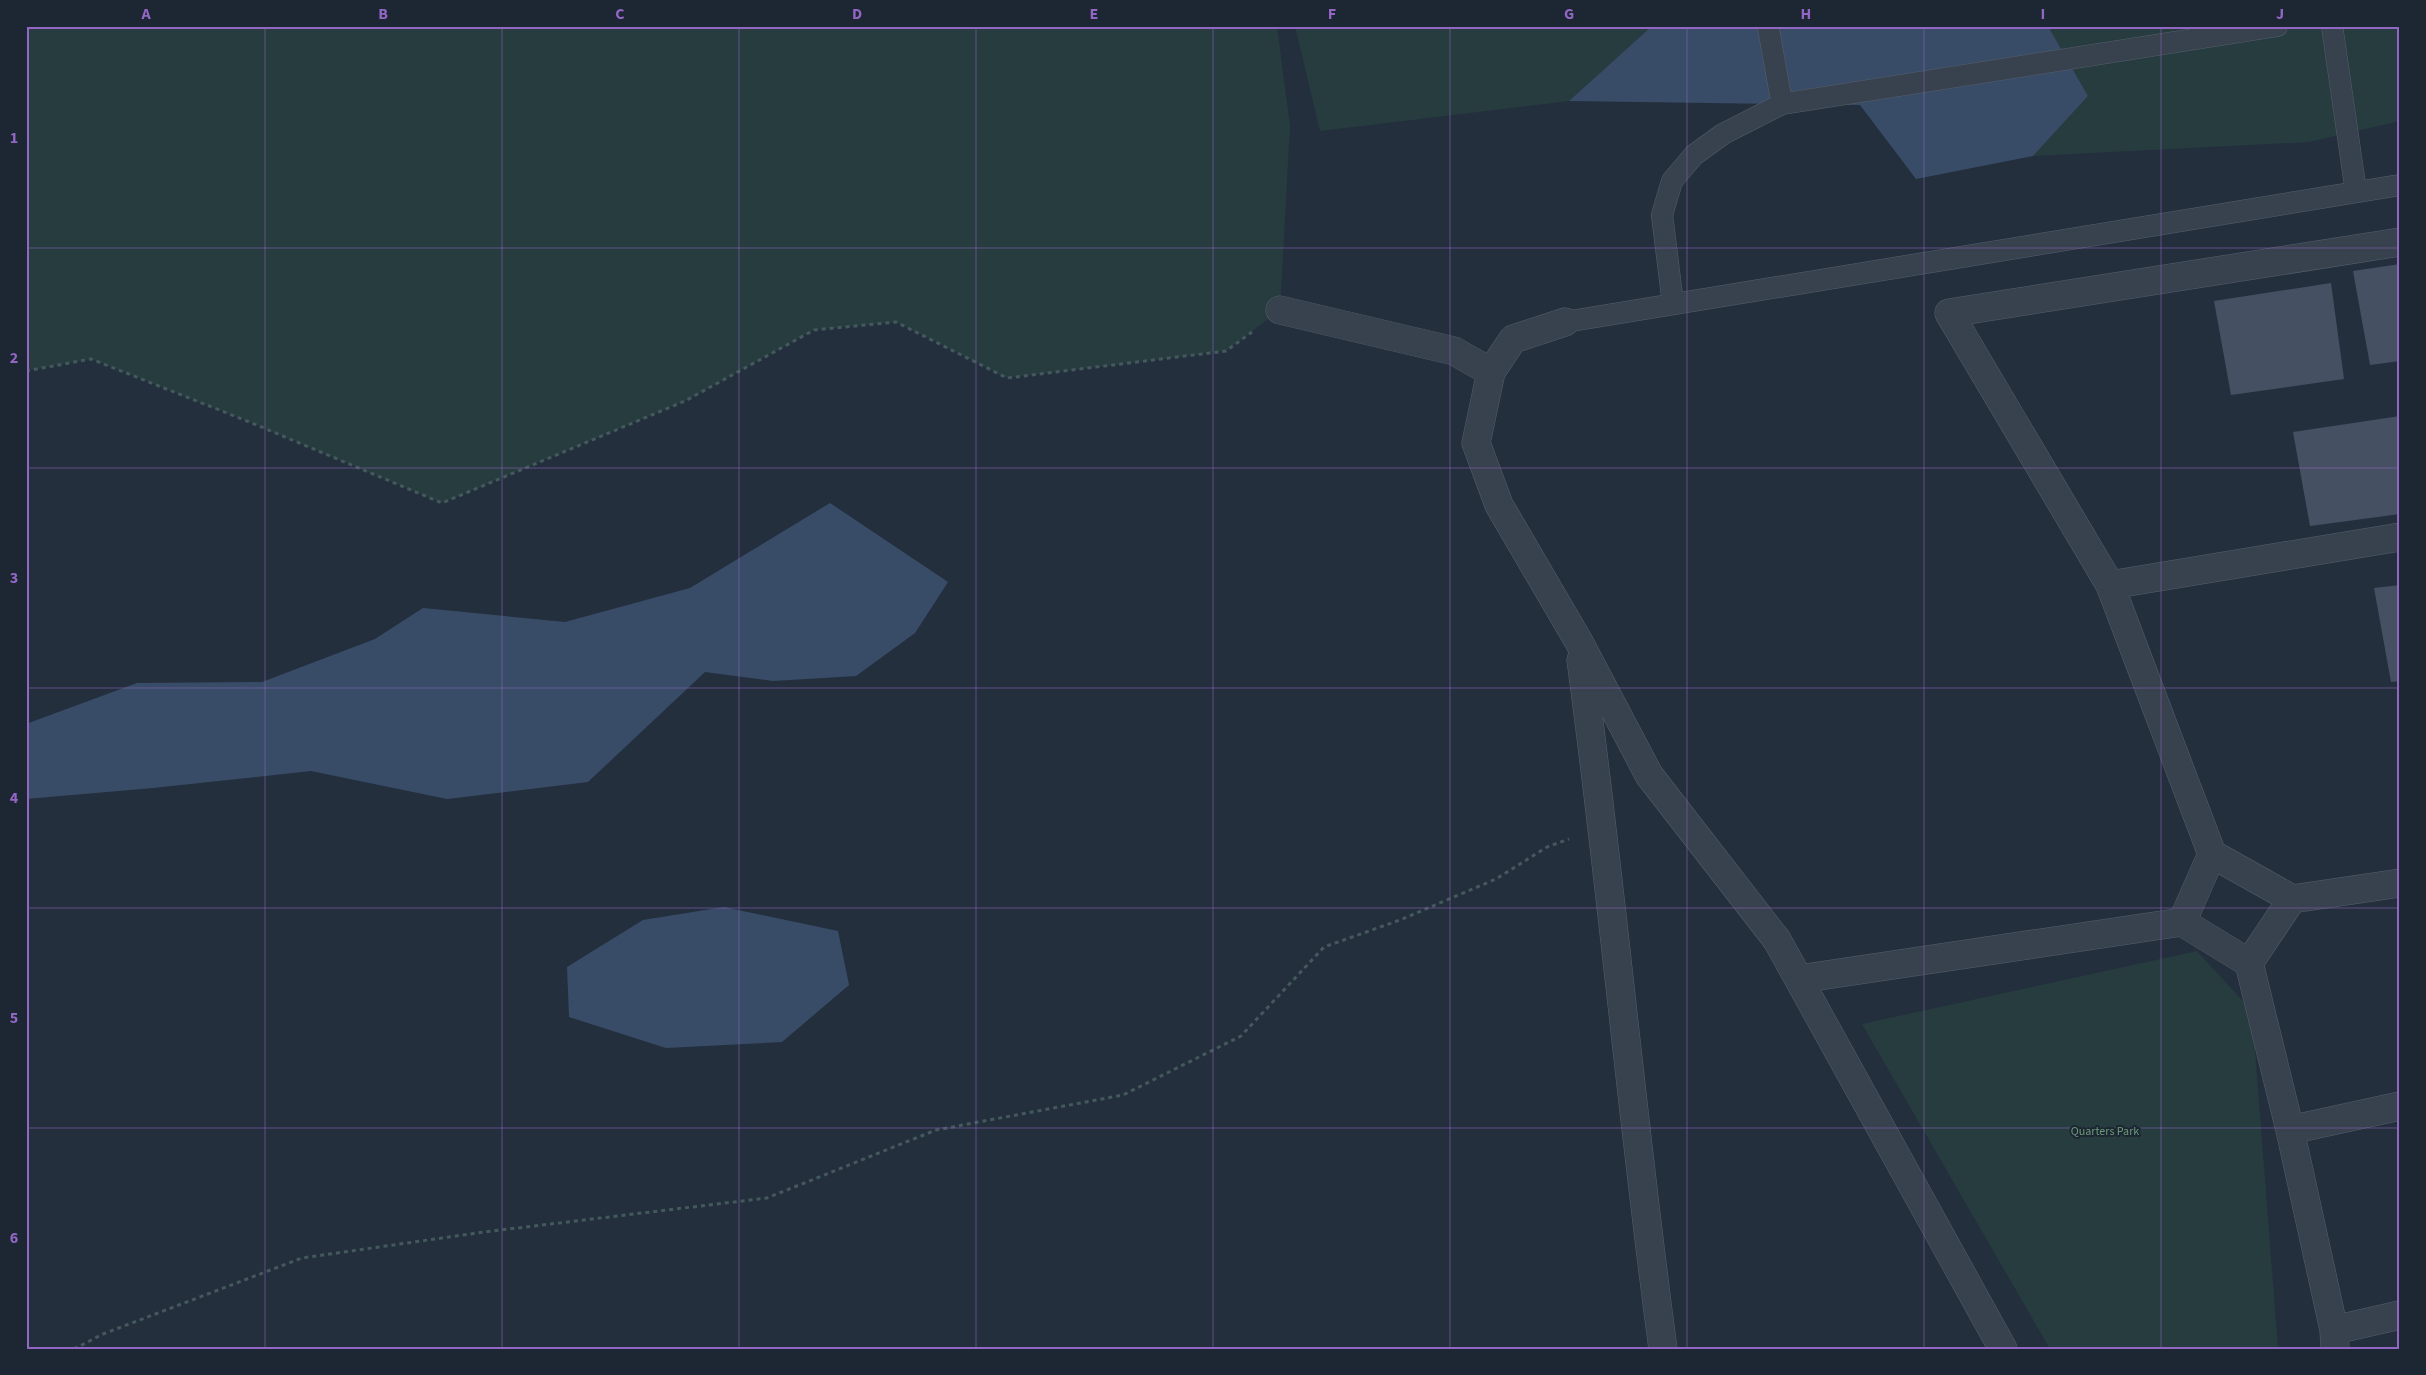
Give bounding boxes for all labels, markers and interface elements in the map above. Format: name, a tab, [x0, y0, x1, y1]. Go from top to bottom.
text: A	[140, 3, 151, 25]
text: B	[378, 3, 388, 25]
text: C	[615, 3, 625, 25]
text: D	[852, 3, 862, 25]
text: E	[1090, 3, 1098, 25]
text: F	[1328, 3, 1336, 25]
text: G	[1564, 3, 1574, 25]
text: H	[1801, 3, 1811, 25]
text: I	[2041, 3, 2045, 25]
text: J	[2276, 3, 2284, 25]
text: 1	[10, 127, 18, 149]
text: 2	[10, 347, 18, 369]
text: 3	[10, 567, 18, 589]
text: 4	[10, 787, 19, 809]
text: 5	[10, 1007, 18, 1029]
park label: Quarters Park	[2071, 1123, 2139, 1140]
text: 6	[10, 1227, 18, 1249]

